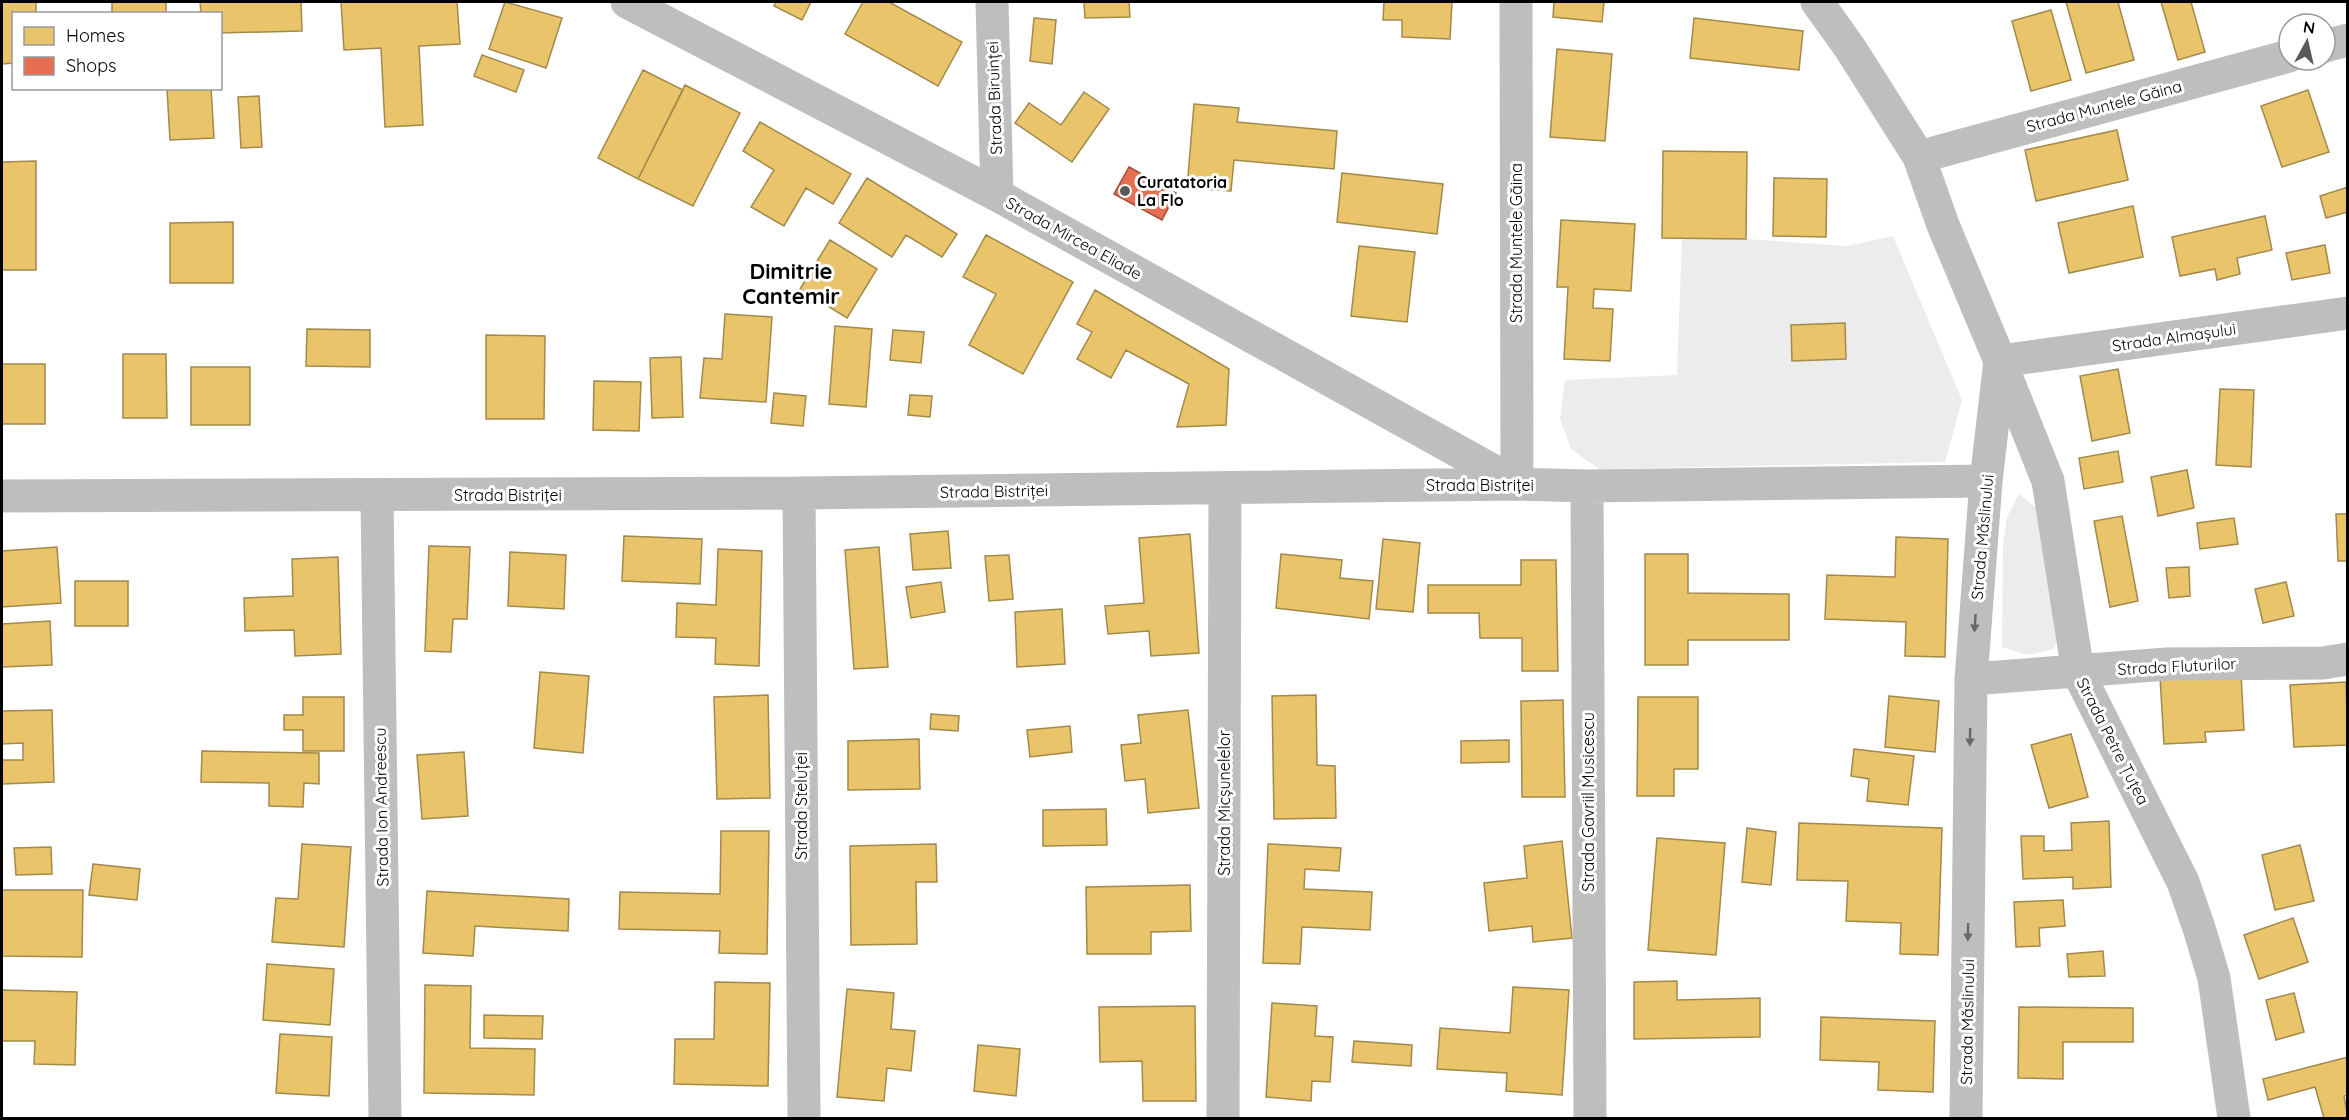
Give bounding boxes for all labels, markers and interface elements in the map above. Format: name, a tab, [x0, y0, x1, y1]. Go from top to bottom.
legend	[12, 12, 222, 90]
north arrow	[2277, 12, 2337, 72]
text: N	[2302, 16, 2316, 38]
text: Homes	[66, 24, 125, 47]
street label: Strada Biruinței	[982, 41, 1006, 155]
text: Shops	[66, 54, 117, 77]
street label: Strada Muntele Găina	[2024, 76, 2184, 136]
street label: Strada Muntele Găina	[1506, 163, 1526, 323]
place label: Curatatoria La Flo	[1137, 172, 1227, 210]
marker: Curatatoria La Flo	[1118, 184, 1132, 198]
street label: Strada Mircea Eliade	[1003, 192, 1145, 284]
district label: Dimitrie Cantemir	[742, 257, 840, 310]
street label: Strada Almașului	[2111, 318, 2237, 356]
street label: Strada Măslinului	[1967, 473, 1997, 601]
street label: Strada Bistriței	[1426, 475, 1534, 495]
street label: Strada Bistriței	[940, 480, 1048, 502]
street label: Strada Bistriței	[454, 485, 562, 505]
one-way arrow	[1970, 614, 1980, 633]
street label: Strada Fluturilor	[2117, 653, 2237, 679]
street label: Strada Petre Țuțea	[2072, 674, 2154, 808]
street label: Strada Gavriil Musicescu	[1578, 712, 1598, 892]
street label: Strada Ion Andreescu	[370, 727, 392, 887]
one-way arrow	[1966, 728, 1975, 747]
street label: Strada Micșunelelor	[1214, 730, 1234, 876]
street label: Strada Steluței	[791, 752, 811, 860]
one-way arrow	[1963, 923, 1973, 942]
street label: Strada Măslinului	[1956, 959, 1978, 1085]

